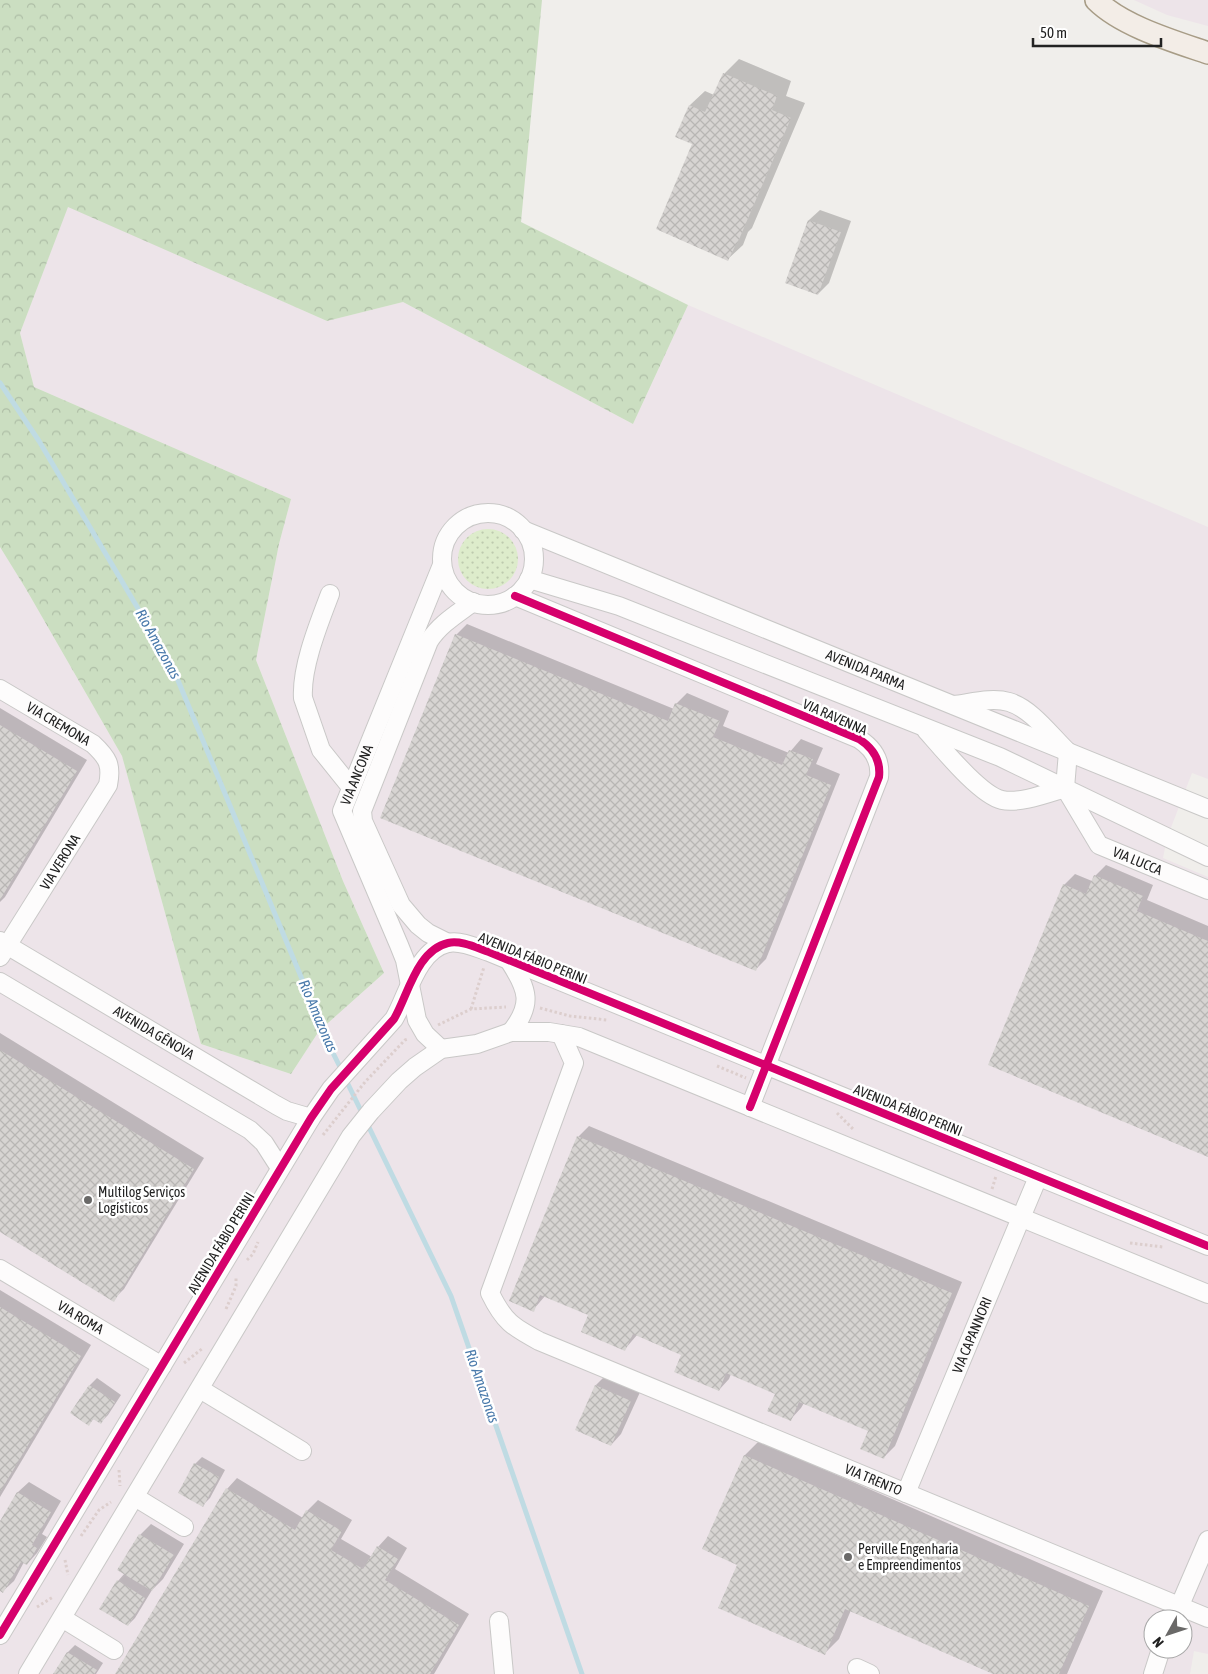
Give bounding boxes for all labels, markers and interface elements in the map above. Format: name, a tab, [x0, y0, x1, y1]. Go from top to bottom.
scale bar	[1033, 15, 1160, 47]
text: 50 m	[1040, 24, 1067, 41]
water label: Rio Amazonas	[132, 606, 185, 682]
street label: AVENIDA PARMA	[824, 646, 908, 693]
street label: VIA RAVENNA	[800, 696, 870, 738]
street label: VIA CREMONA	[24, 699, 93, 749]
street label: VIA ANCONA	[337, 742, 376, 807]
street label: VIA VERONA	[37, 831, 83, 893]
street label: VIA LUCCA	[1110, 844, 1165, 878]
street label: AVENIDA FÁBIO PERINI	[476, 929, 590, 987]
water label: Rio Amazonas	[296, 977, 341, 1055]
street label: AVENIDA GÊNOVA	[111, 1002, 197, 1063]
street label: AVENIDA FÁBIO PERINI	[851, 1081, 965, 1139]
place label: Multilog Serviços Logísticos	[98, 1184, 185, 1216]
street label: AVENIDA FÁBIO PERINI	[184, 1189, 258, 1297]
marker: Multilog Serviços Logísticos	[82, 1194, 94, 1206]
street label: VIA CAPANNORI	[949, 1295, 995, 1376]
street label: VIA ROMA	[55, 1297, 107, 1337]
water label: Rio Amazonas	[462, 1347, 503, 1425]
street label: VIA TRENTO	[842, 1460, 905, 1498]
place label: Perville Engenharia e Empreendimentos	[858, 1541, 961, 1573]
marker: Perville Engenharia e Empreendimentos	[842, 1551, 854, 1563]
north arrow	[1143, 1609, 1193, 1659]
text: N	[1149, 1634, 1167, 1651]

